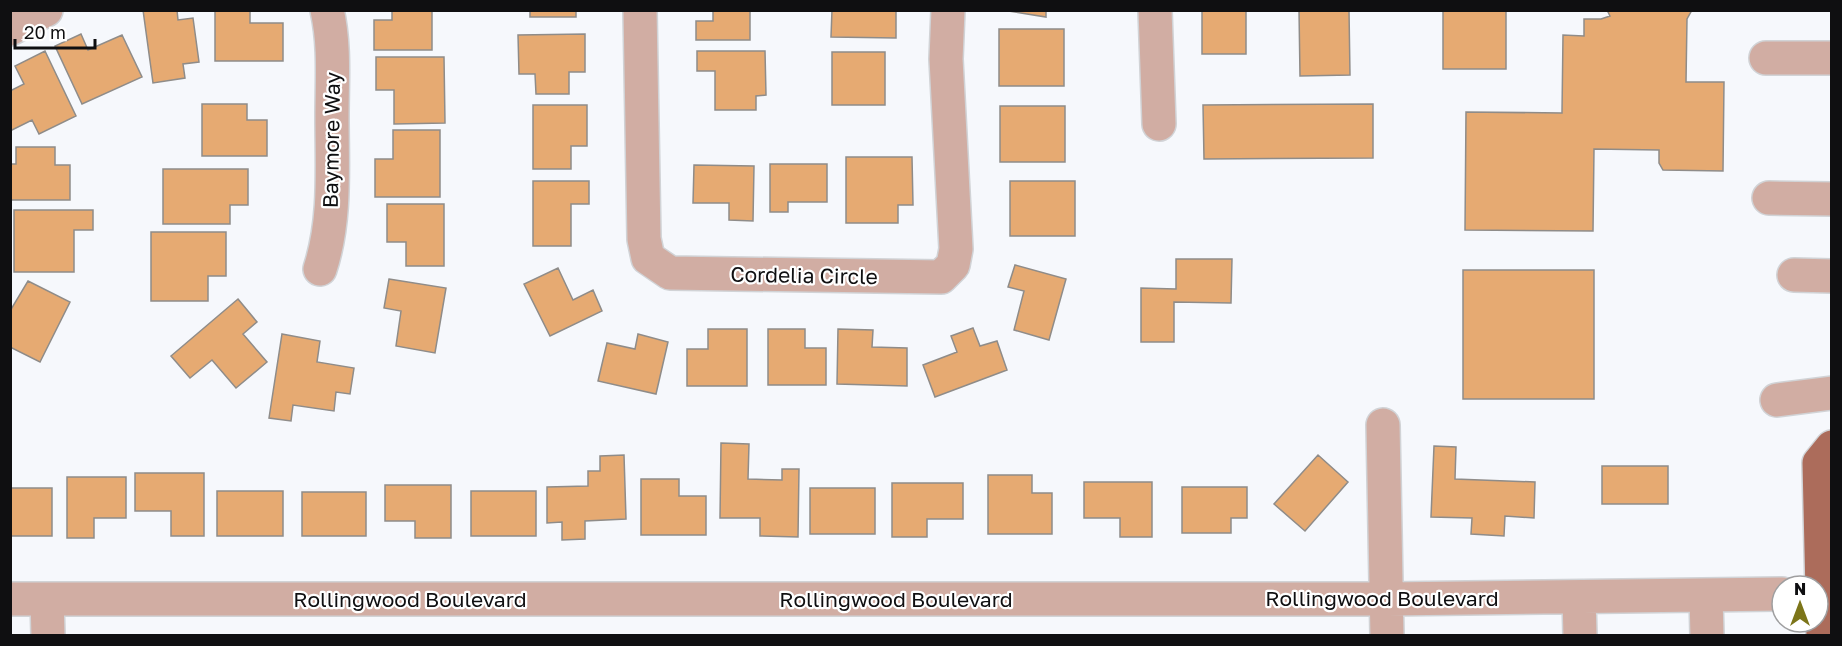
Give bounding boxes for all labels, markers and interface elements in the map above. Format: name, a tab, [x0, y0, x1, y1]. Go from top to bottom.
scale bar	[15, 12, 94, 50]
text: 20 m	[24, 21, 66, 43]
street label: Baymore Way	[317, 71, 345, 208]
street label: Cordelia Circle	[730, 261, 878, 289]
north arrow	[1770, 574, 1830, 634]
text: N	[1794, 579, 1806, 599]
street label: Rollingwood Boulevard	[1265, 585, 1499, 611]
street label: Rollingwood Boulevard	[293, 586, 527, 612]
street label: Rollingwood Boulevard	[779, 586, 1013, 612]

